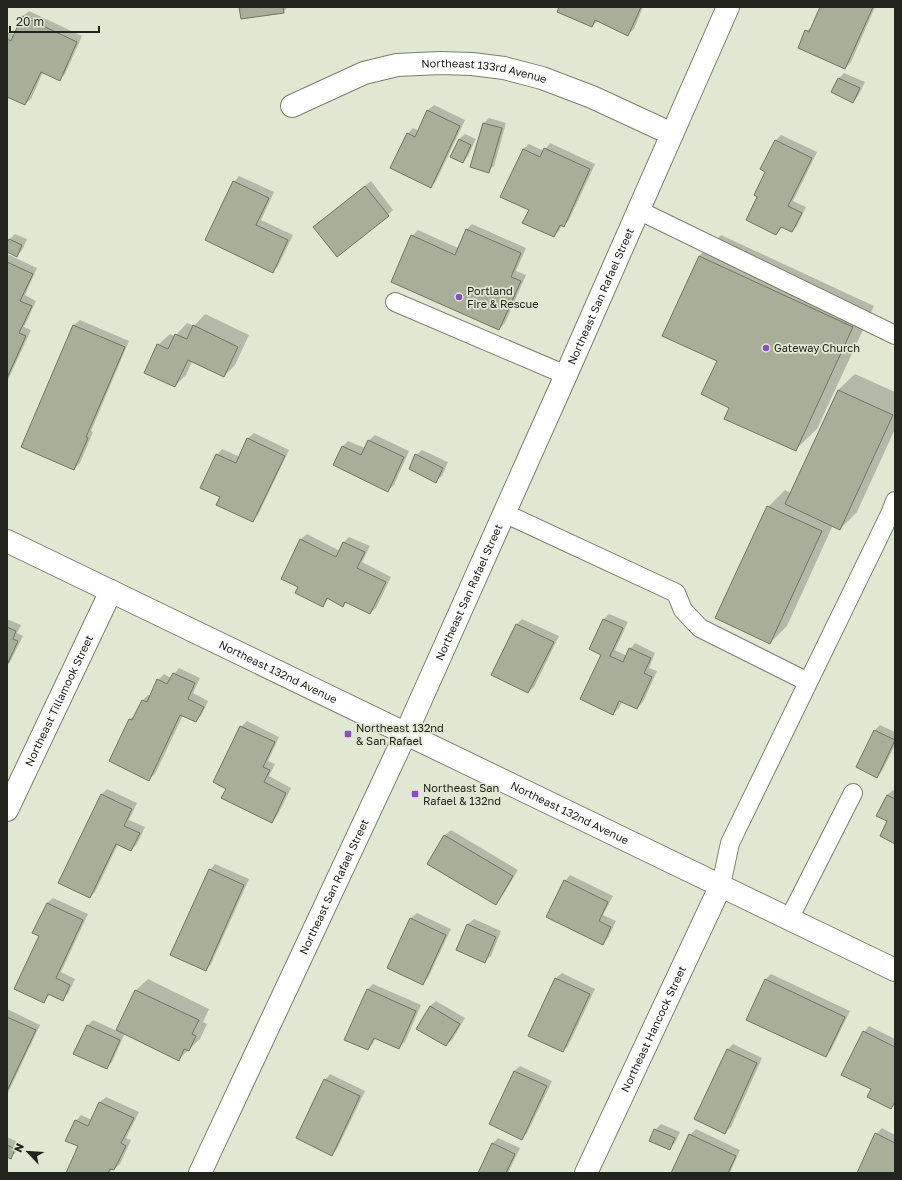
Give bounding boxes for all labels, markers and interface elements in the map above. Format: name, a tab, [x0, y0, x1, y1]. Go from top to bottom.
scale bar	[10, 8, 99, 34]
text: 20 m	[16, 14, 44, 29]
street label: Northeast 133rd Avenue	[421, 56, 549, 85]
street label: Northeast San Rafael Street	[564, 226, 636, 366]
place label: Portland Fire & Rescue	[467, 284, 539, 310]
marker: Portland Fire & Rescue	[454, 292, 464, 302]
place label: Gateway Church	[774, 341, 860, 354]
marker: Gateway Church	[761, 343, 771, 353]
street label: Northeast San Rafael Street	[432, 522, 505, 662]
street label: Northeast Tillamook Street	[22, 633, 95, 768]
street label: Northeast 132nd Avenue	[217, 637, 339, 706]
place label: Northeast 132nd & San Rafael	[356, 721, 444, 747]
marker: Northeast 132nd & San Rafael	[343, 729, 353, 739]
street label: Northeast 132nd Avenue	[509, 778, 631, 846]
place label: Northeast San Rafael & 132nd	[423, 781, 501, 807]
marker: Northeast San Rafael & 132nd	[410, 789, 420, 799]
street label: Northeast San Rafael Street	[296, 817, 371, 956]
street label: Northeast Hancock Street	[618, 964, 688, 1094]
north arrow	[8, 1132, 48, 1172]
text: N	[11, 1141, 26, 1154]

